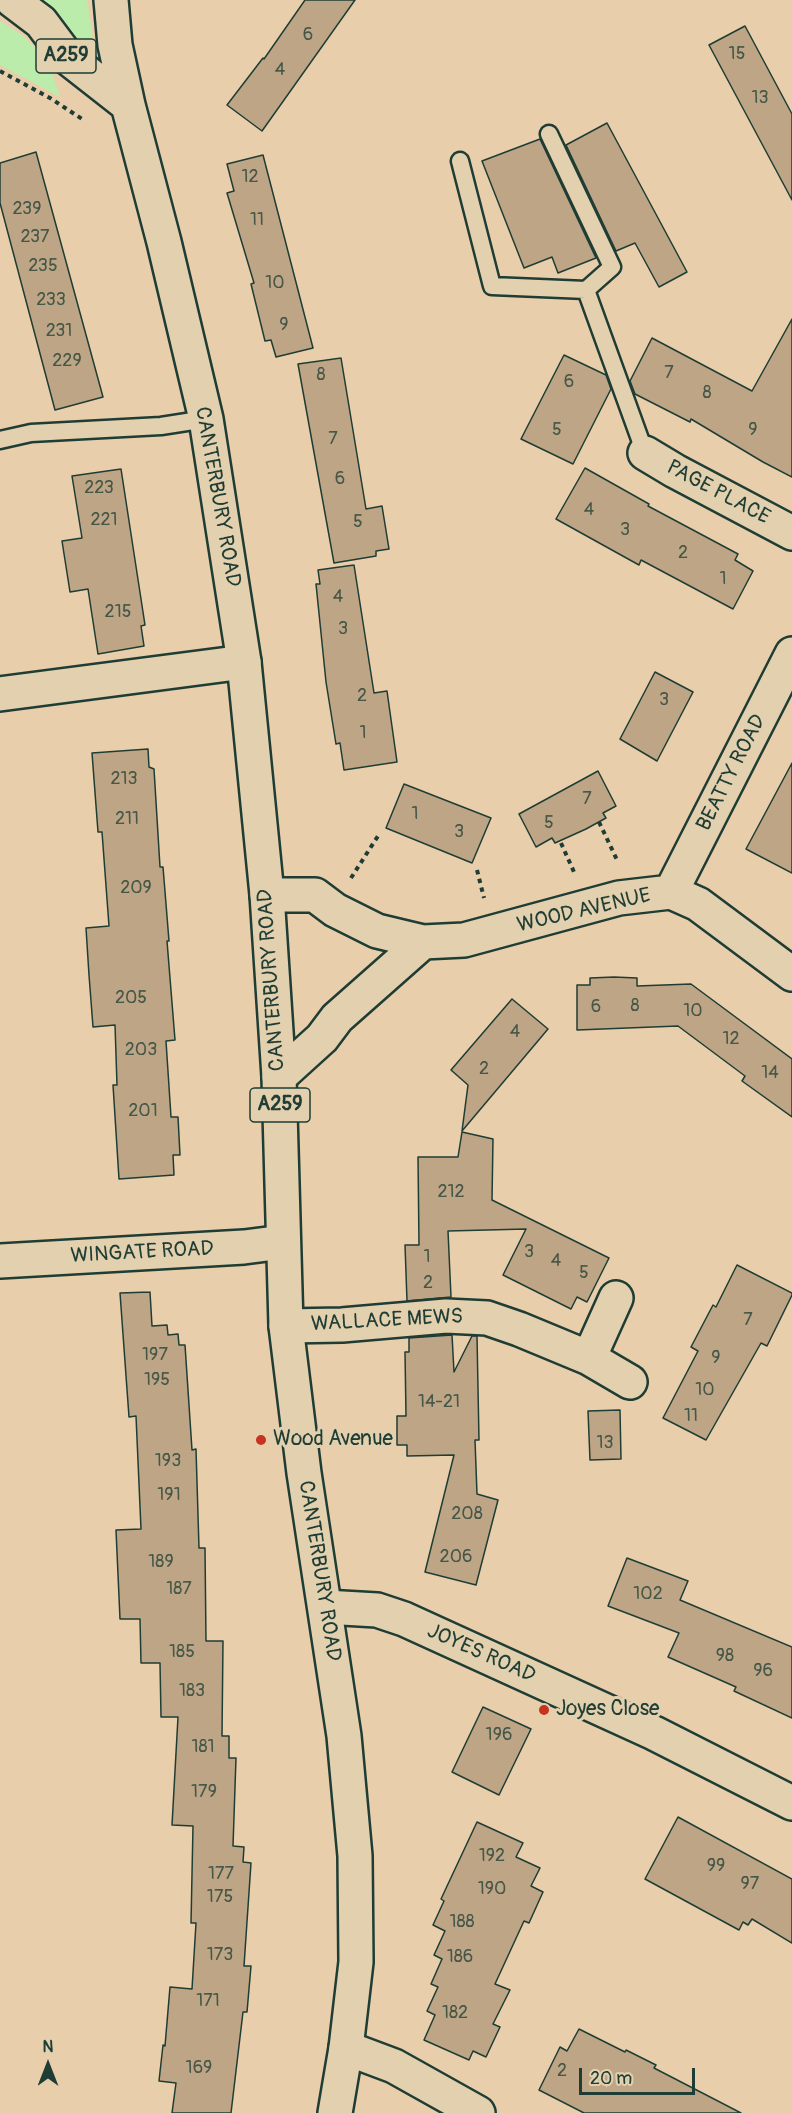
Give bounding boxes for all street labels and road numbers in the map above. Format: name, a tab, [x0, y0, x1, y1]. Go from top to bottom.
road number: A259	[36, 39, 96, 73]
street label: CANTERBURY ROAD	[189, 405, 245, 589]
street label: PAGE PLACE	[662, 455, 774, 531]
street label: BEATTY ROAD	[692, 711, 772, 835]
street label: WOOD AVENUE	[515, 883, 653, 939]
street label: CANTERBURY ROAD	[253, 888, 291, 1072]
road number: A259	[250, 1088, 310, 1122]
street label: WINGATE ROAD	[70, 1237, 214, 1269]
street label: WALLACE MEWS	[310, 1304, 464, 1338]
street label: CANTERBURY ROAD	[292, 1479, 346, 1663]
street label: JOYES ROAD	[423, 1619, 539, 1689]

